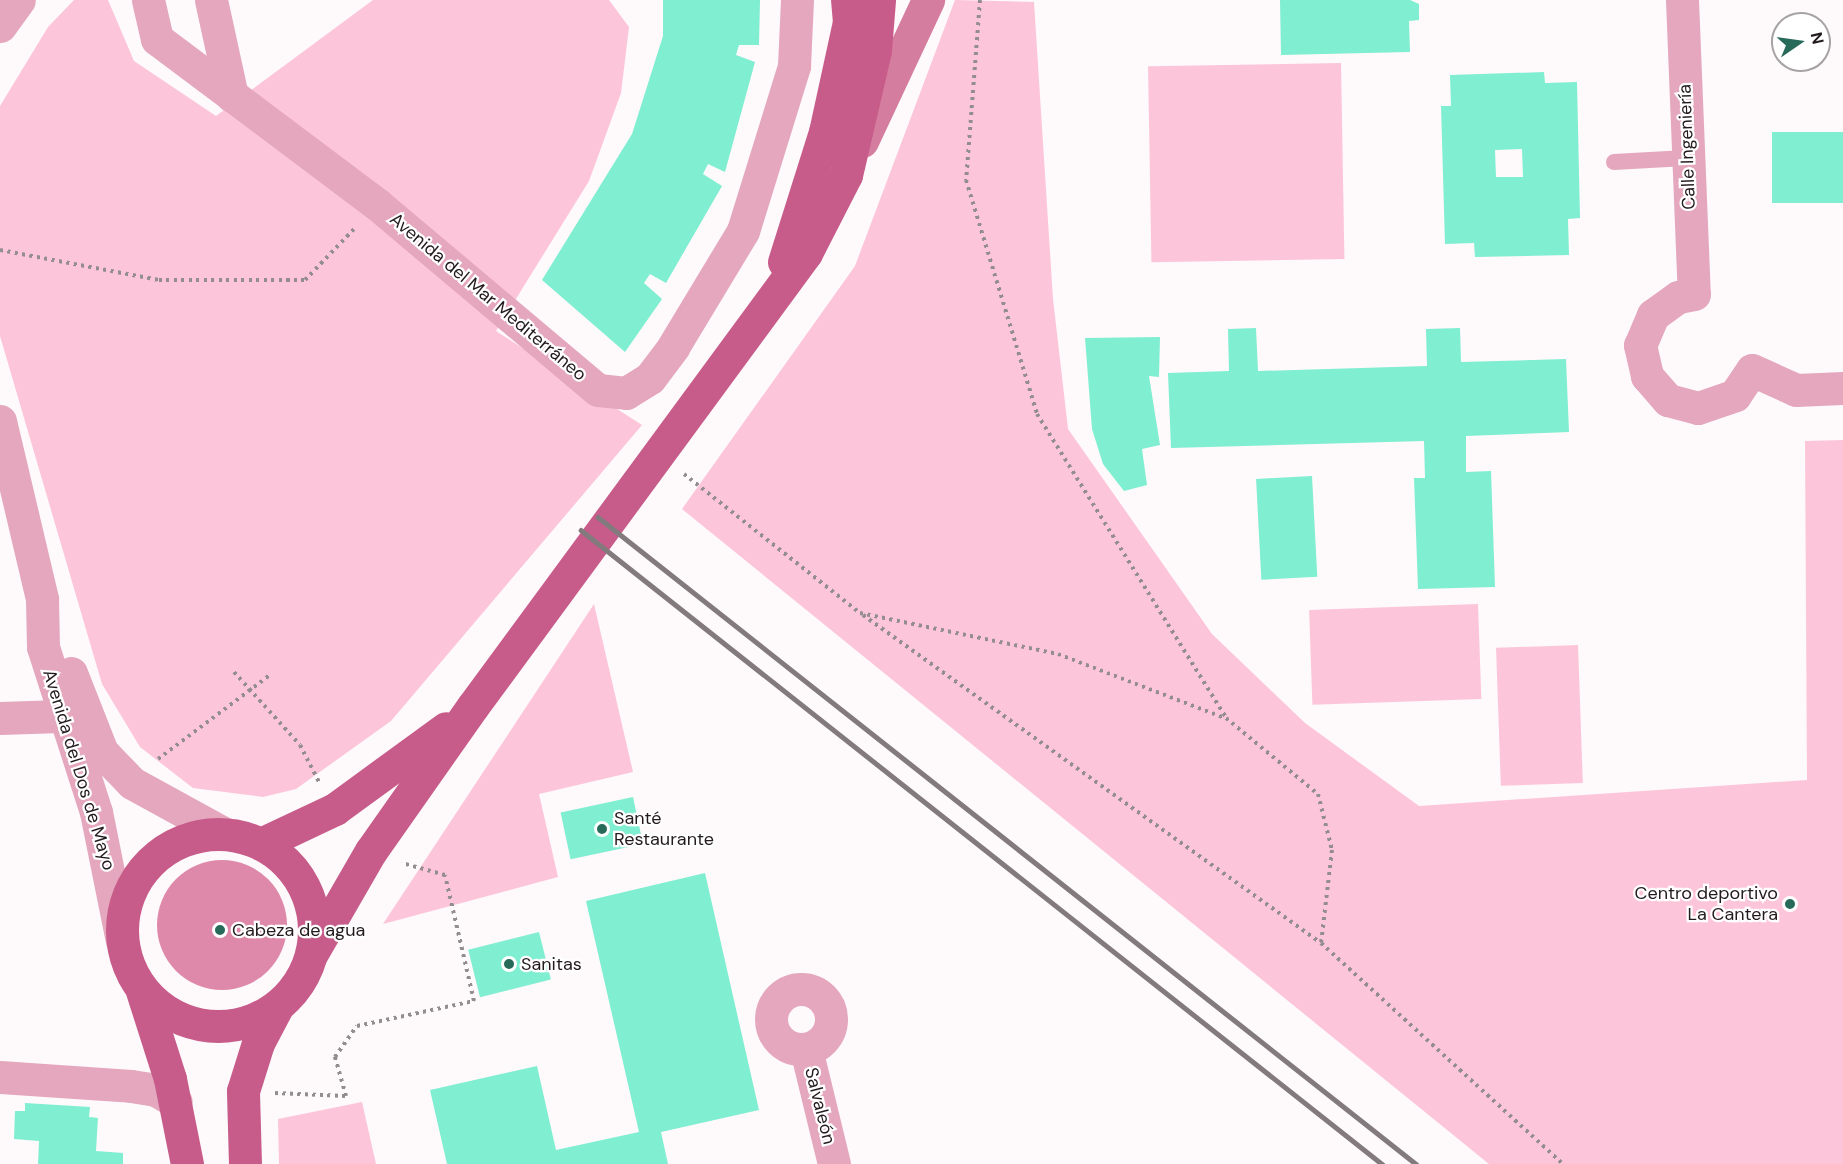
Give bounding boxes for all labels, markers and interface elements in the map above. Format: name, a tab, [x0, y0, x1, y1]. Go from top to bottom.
north arrow	[1771, 12, 1831, 72]
text: N	[1806, 30, 1829, 46]
street label: Calle Ingeniería	[1674, 84, 1700, 210]
street label: Avenida del Mar Mediterráneo	[385, 208, 591, 386]
street label: Avenida del Dos de Mayo	[38, 667, 120, 873]
place label: Santé Restaurante	[614, 808, 714, 850]
marker: Santé Restaurante	[595, 822, 609, 836]
place label: Centro deportivo La Cantera	[1635, 883, 1778, 926]
marker: Centro deportivo La Cantera	[1783, 897, 1797, 911]
place label: Cabeza de agua	[232, 919, 365, 941]
marker: Cabeza de agua	[213, 923, 227, 937]
place label: Sanitas	[521, 953, 582, 975]
marker: Sanitas	[502, 957, 516, 971]
street label: Salvaleón	[800, 1065, 840, 1147]

